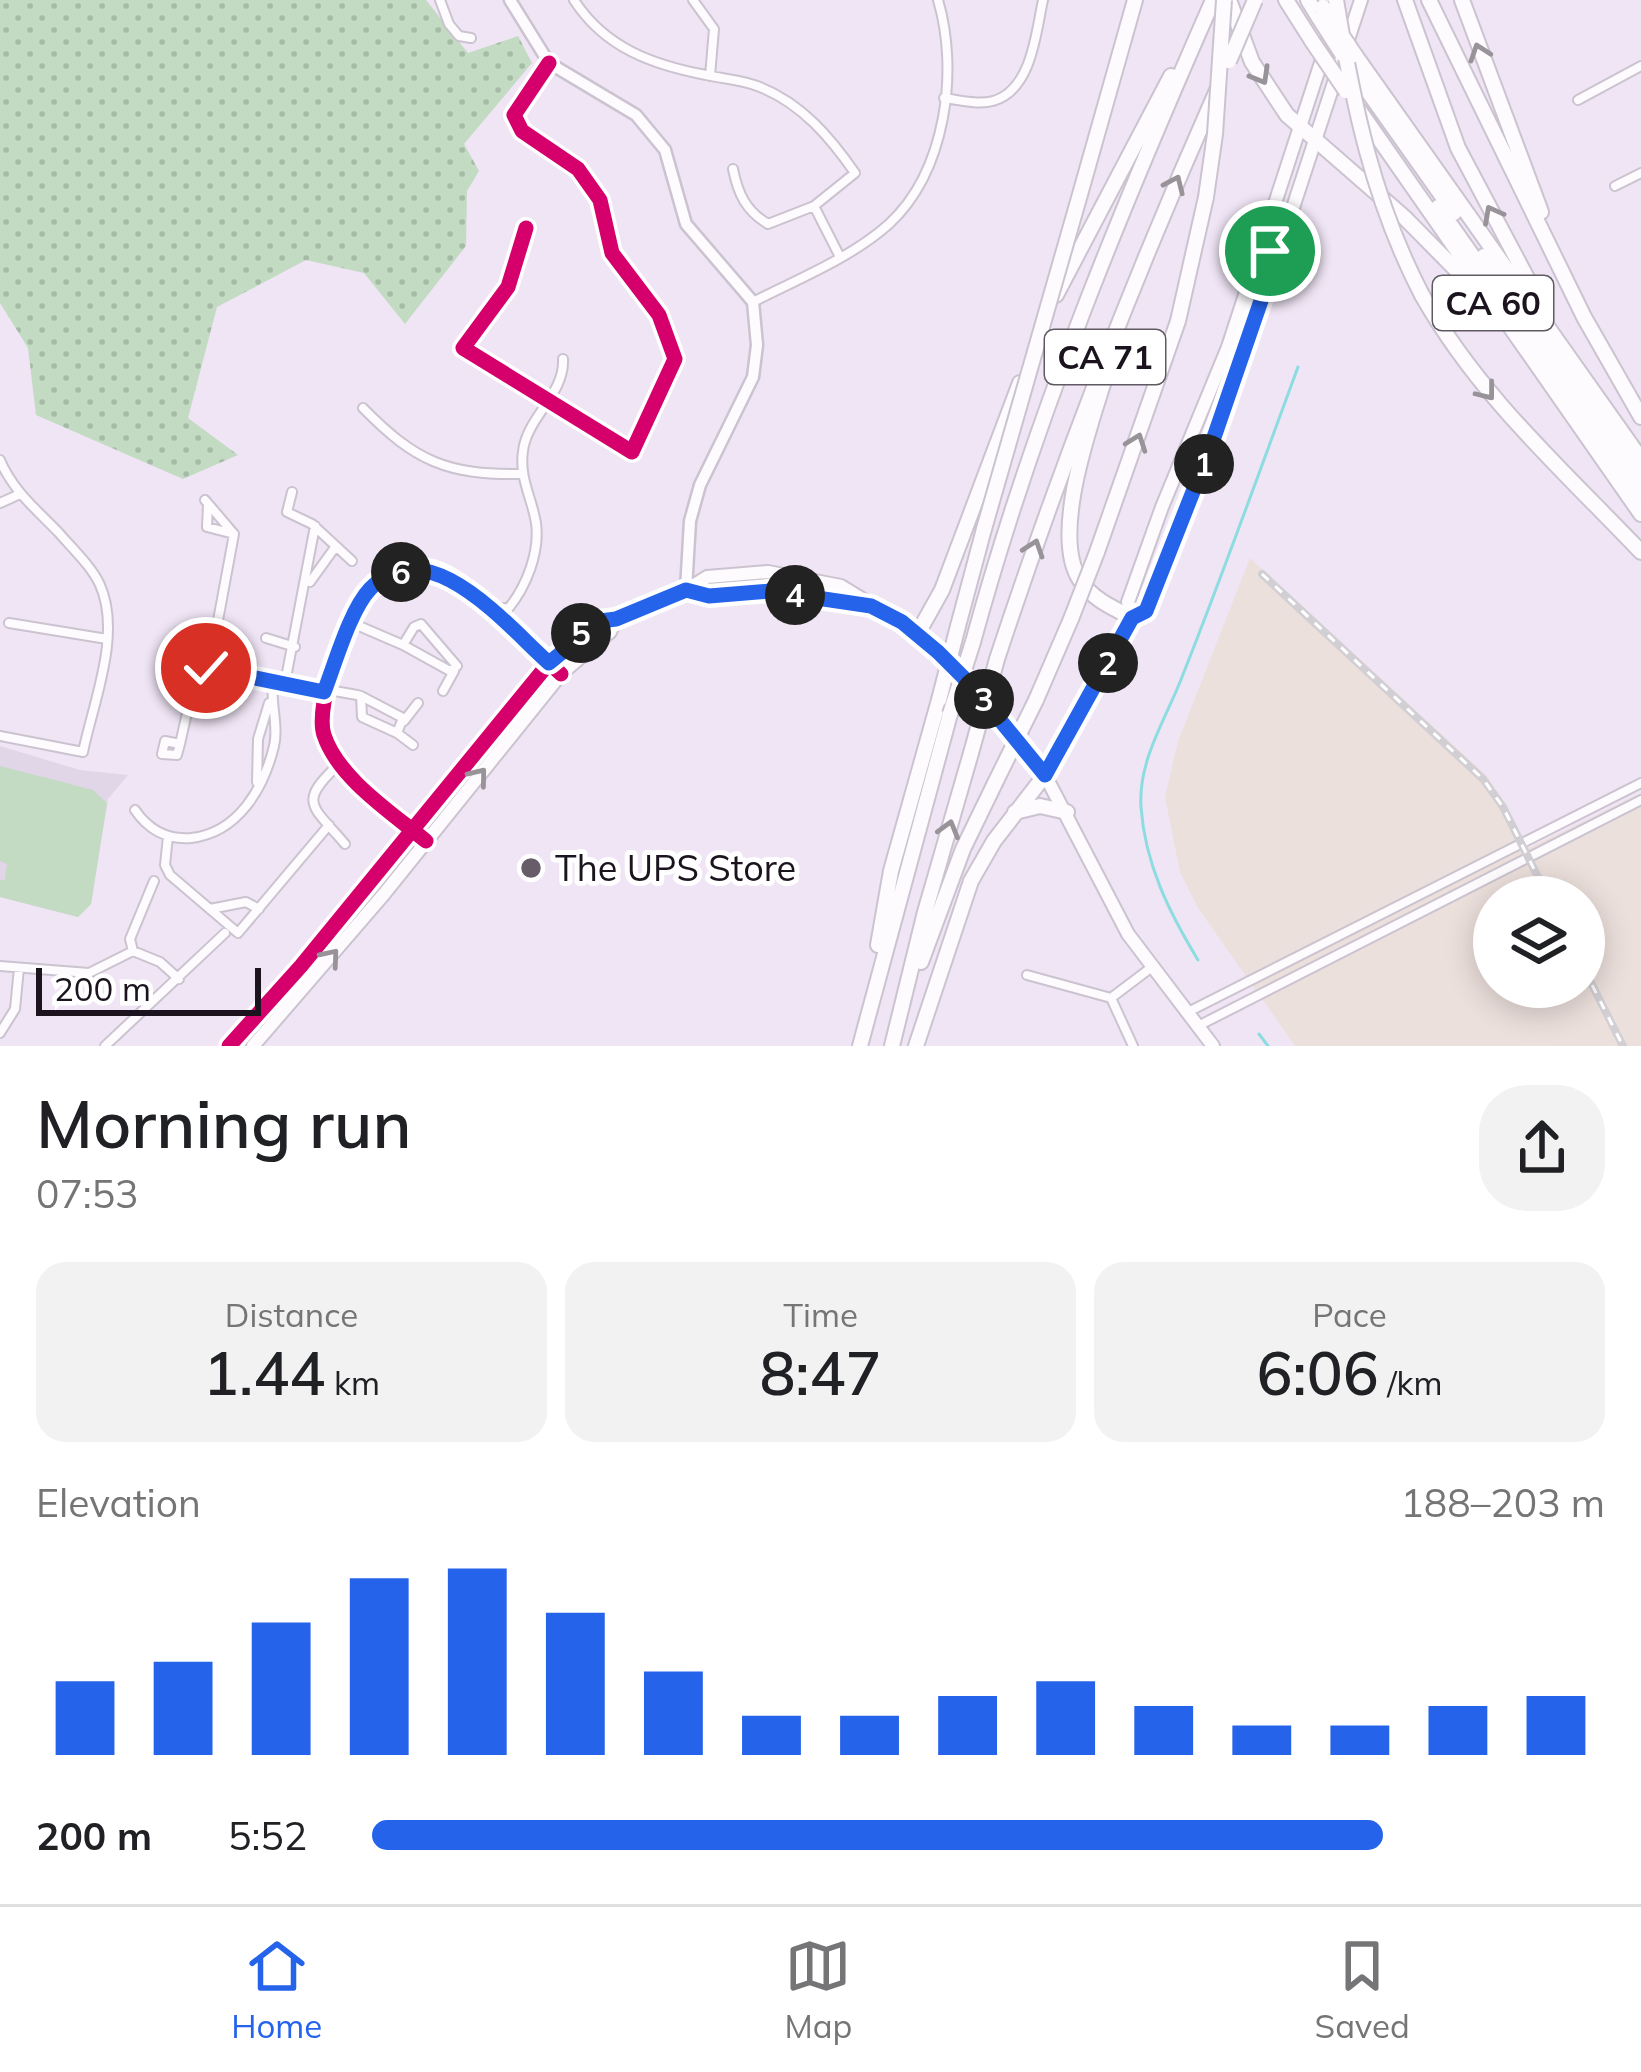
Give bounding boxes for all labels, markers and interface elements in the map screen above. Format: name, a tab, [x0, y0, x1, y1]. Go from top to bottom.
one-way arrow	[1468, 42, 1493, 63]
one-way arrow	[1246, 64, 1269, 85]
one-way arrow	[1160, 175, 1184, 197]
pin	[1219, 200, 1321, 302]
one-way arrow	[1483, 205, 1506, 226]
icon: arrive	[1237, 218, 1303, 284]
road number: CA 60	[1433, 276, 1553, 330]
road number: CA 71	[1045, 330, 1165, 384]
one-way arrow	[1473, 378, 1494, 400]
one-way arrow	[1123, 433, 1147, 454]
pin: 1	[1174, 434, 1234, 494]
text: 1	[1194, 443, 1214, 484]
one-way arrow	[1020, 539, 1044, 560]
pin: 6	[371, 542, 431, 602]
text: 6	[391, 551, 411, 592]
pin: 4	[765, 565, 825, 625]
text: 4	[785, 574, 805, 615]
pin: 5	[551, 603, 611, 663]
text: 5	[571, 612, 591, 653]
pin	[155, 617, 257, 719]
pin: 2	[1078, 633, 1138, 693]
icon: check	[173, 635, 239, 701]
text: 2	[1098, 642, 1118, 683]
pin: 3	[954, 669, 1014, 729]
text: 3	[974, 678, 994, 719]
one-way arrow	[465, 767, 486, 789]
one-way arrow	[935, 819, 960, 840]
place label: The UPS Store	[555, 845, 796, 890]
marker: The UPS Store	[518, 855, 544, 881]
map controls	[1473, 876, 1605, 1008]
button: layers	[1473, 876, 1605, 1008]
one-way arrow	[316, 949, 338, 971]
scale bar	[36, 962, 261, 1015]
text: 200 m	[54, 968, 151, 1009]
text: Morning run	[36, 1082, 412, 1165]
button: share	[1479, 1085, 1605, 1211]
text: 07:53	[36, 1169, 139, 1218]
text: Distance	[225, 1294, 358, 1335]
text: Time	[783, 1294, 858, 1335]
text: Pace	[1312, 1294, 1387, 1335]
text: 1.44	[203, 1335, 325, 1410]
text: 8:47	[759, 1335, 882, 1410]
text: 6:06	[1256, 1335, 1379, 1410]
text: km	[325, 1362, 380, 1403]
text: /km	[1379, 1362, 1443, 1403]
text: Elevation	[36, 1478, 201, 1527]
text: 188–203 m	[1400, 1478, 1605, 1527]
text: 200 m	[36, 1811, 152, 1860]
text: 5:52	[228, 1811, 307, 1860]
tab: Home	[231, 1933, 322, 2046]
tab: Map	[784, 1933, 852, 2046]
tab: Saved	[1315, 1933, 1410, 2046]

